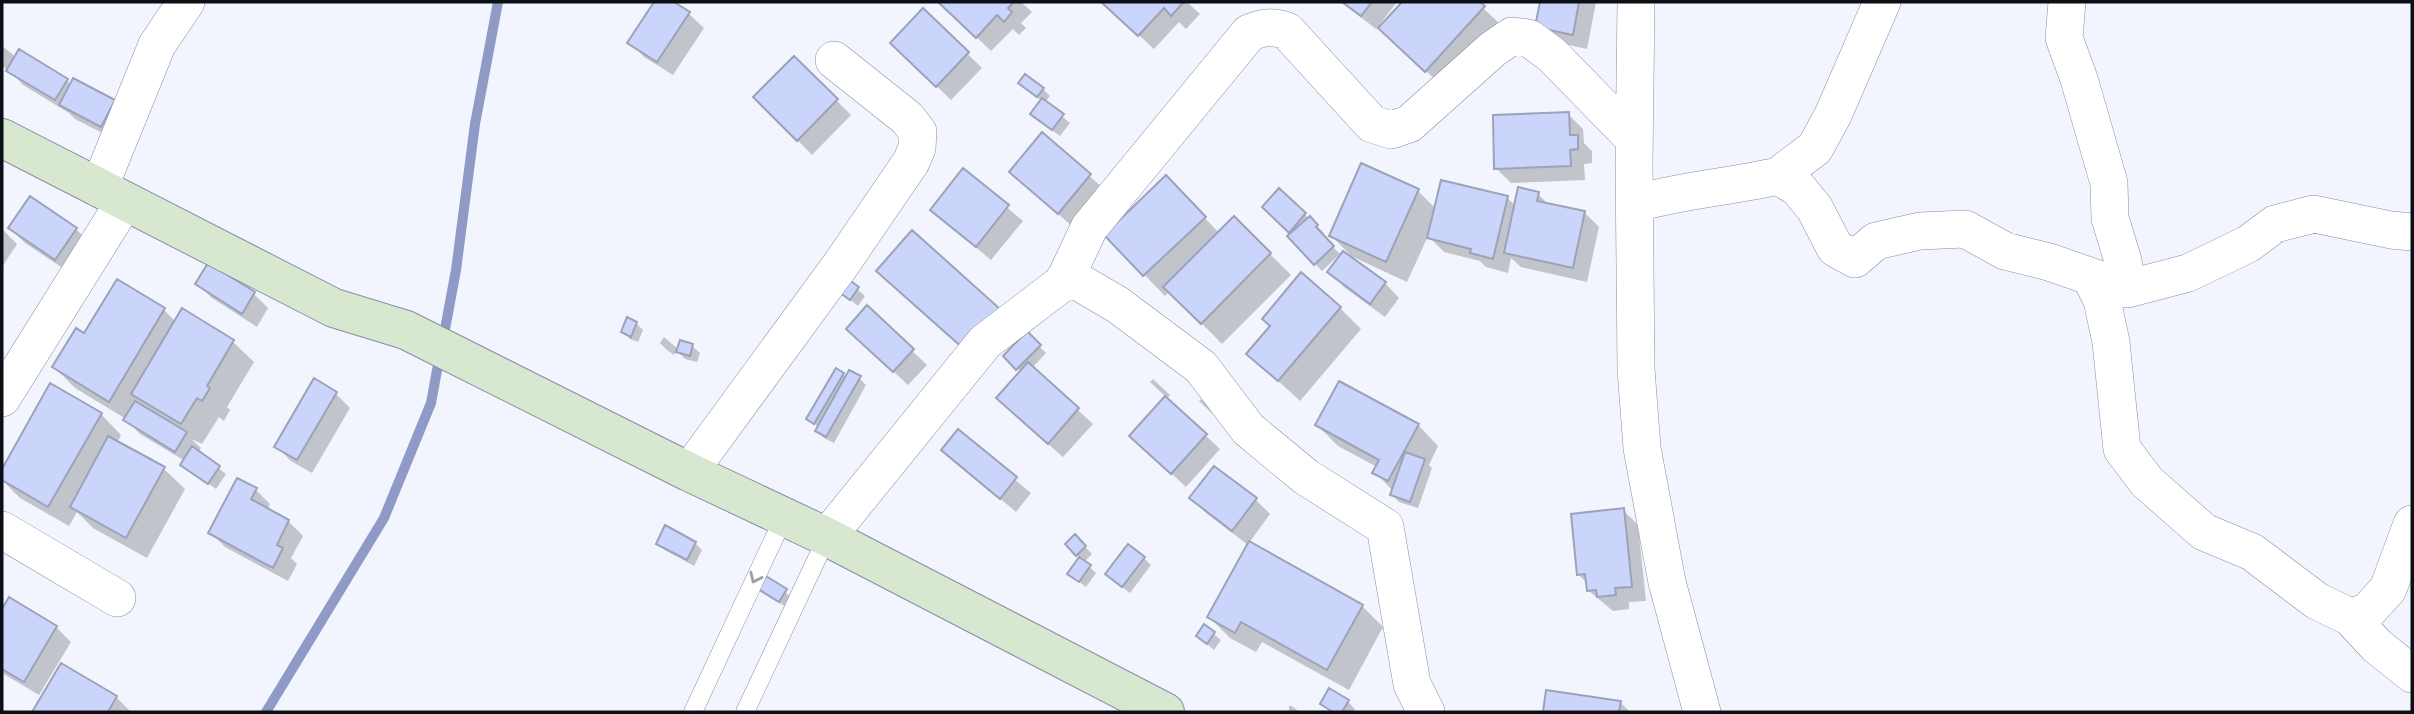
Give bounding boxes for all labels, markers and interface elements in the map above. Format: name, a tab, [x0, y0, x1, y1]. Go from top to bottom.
one-way arrow	[749, 571, 763, 583]

